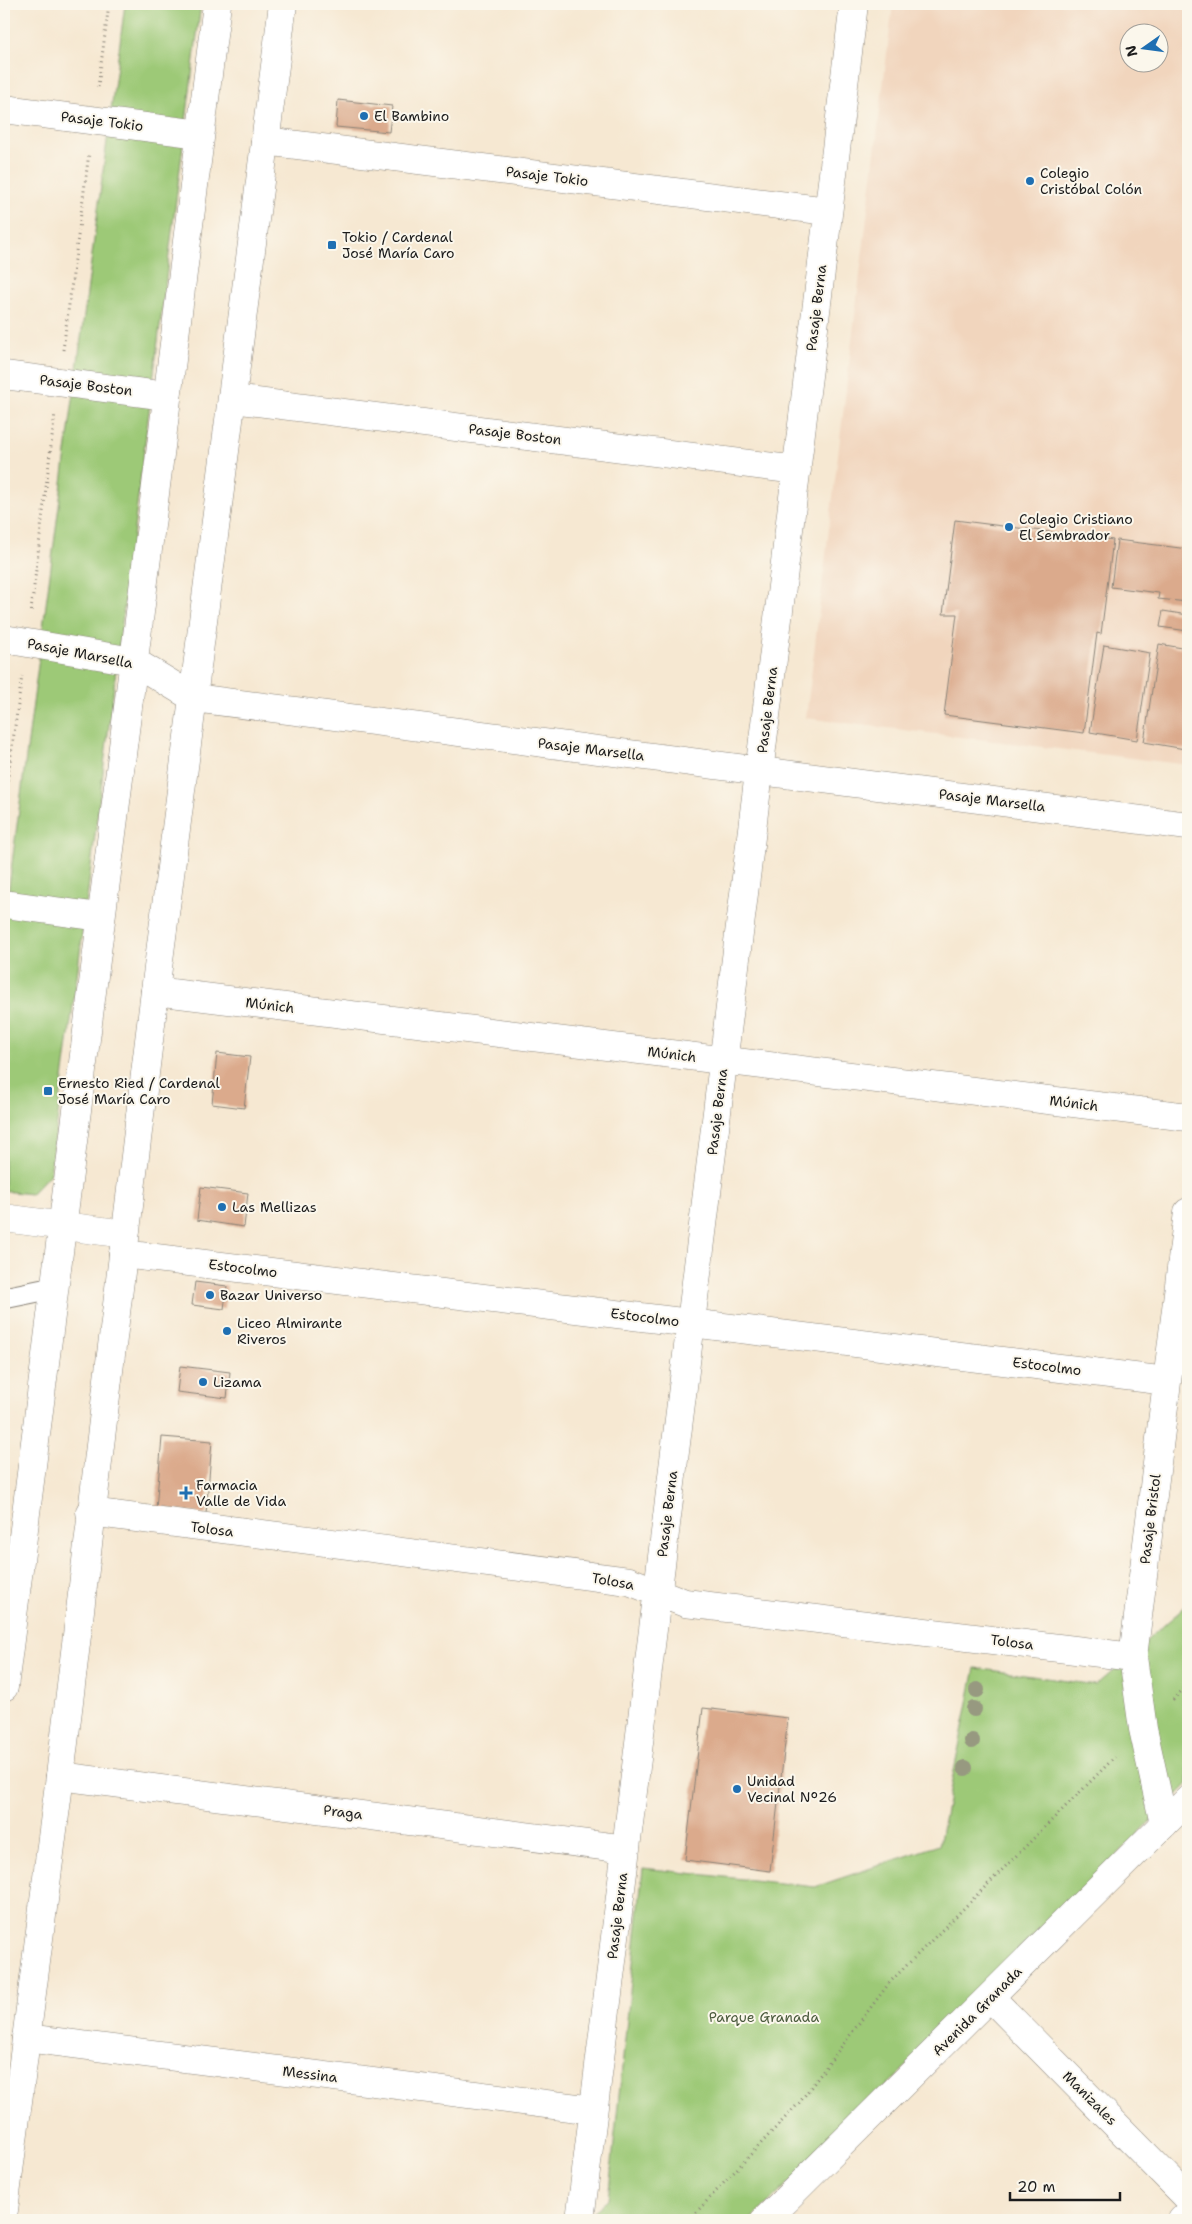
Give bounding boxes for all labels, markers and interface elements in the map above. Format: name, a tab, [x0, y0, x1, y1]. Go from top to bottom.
north arrow	[1120, 22, 1170, 72]
text: N	[1121, 44, 1141, 59]
street label: Pasaje Tokio	[60, 107, 144, 135]
place label: El Bambino	[374, 107, 449, 125]
marker: El Bambino	[358, 110, 370, 122]
street label: Pasaje Tokio	[505, 162, 589, 190]
place label: Colegio Cristóbal Colón	[1040, 164, 1143, 198]
marker: Colegio Cristóbal Colón	[1024, 175, 1036, 187]
place label: Tokio / Cardenal José María Caro	[342, 228, 455, 262]
marker: Tokio / Cardenal José María Caro	[326, 239, 338, 251]
street label: Pasaje Berna	[802, 263, 830, 352]
street label: Pasaje Boston	[38, 370, 134, 400]
street label: Pasaje Boston	[467, 419, 563, 449]
place label: Colegio Cristiano El Sembrador	[1019, 510, 1133, 544]
marker: Colegio Cristiano El Sembrador	[1003, 521, 1015, 533]
street label: Pasaje Marsella	[26, 634, 135, 672]
street label: Pasaje Berna	[753, 665, 781, 754]
street label: Pasaje Marsella	[537, 734, 646, 765]
street label: Pasaje Marsella	[938, 785, 1047, 816]
street label: Múnich	[245, 993, 295, 1017]
street label: Múnich	[647, 1042, 697, 1066]
street label: Pasaje Berna	[703, 1067, 731, 1156]
place label: Ernesto Ried / Cardenal José María Caro	[58, 1074, 220, 1108]
marker: Ernesto Ried / Cardenal José María Caro	[42, 1085, 54, 1097]
street label: Múnich	[1049, 1091, 1099, 1115]
place label: Las Mellizas	[232, 1198, 317, 1216]
marker: Las Mellizas	[216, 1201, 228, 1213]
street label: Estocolmo	[208, 1255, 278, 1281]
place label: Bazar Universo	[220, 1286, 322, 1304]
marker: Bazar Universo	[204, 1289, 216, 1301]
street label: Estocolmo	[610, 1304, 680, 1330]
place label: Liceo Almirante Riveros	[237, 1314, 342, 1348]
marker: Liceo Almirante Riveros	[221, 1325, 233, 1337]
street label: Estocolmo	[1012, 1353, 1082, 1379]
place label: Lizama	[213, 1373, 262, 1391]
marker: Lizama	[197, 1376, 209, 1388]
street label: Pasaje Berna	[653, 1469, 681, 1558]
street label: Pasaje Bristol	[1136, 1472, 1165, 1565]
place label: Farmacia Valle de Vida	[196, 1476, 286, 1510]
marker: Farmacia Valle de Vida	[180, 1487, 192, 1499]
street label: Tolosa	[189, 1517, 235, 1541]
street label: Tolosa	[590, 1568, 636, 1594]
street label: Tolosa	[989, 1630, 1035, 1654]
place label: Unidad Vecinal Nº26	[747, 1772, 837, 1806]
marker: Unidad Vecinal Nº26	[731, 1783, 743, 1795]
street label: Praga	[322, 1801, 364, 1823]
street label: Pasaje Berna	[603, 1871, 631, 1960]
street label: Avenida Granada	[928, 1962, 1026, 2060]
park label: Parque Granada	[709, 2008, 819, 2026]
street label: Messina	[281, 2062, 339, 2086]
street label: Manizales	[1059, 2067, 1121, 2129]
scale bar	[1010, 2169, 1120, 2201]
text: 20 m	[1017, 2177, 1056, 2197]

